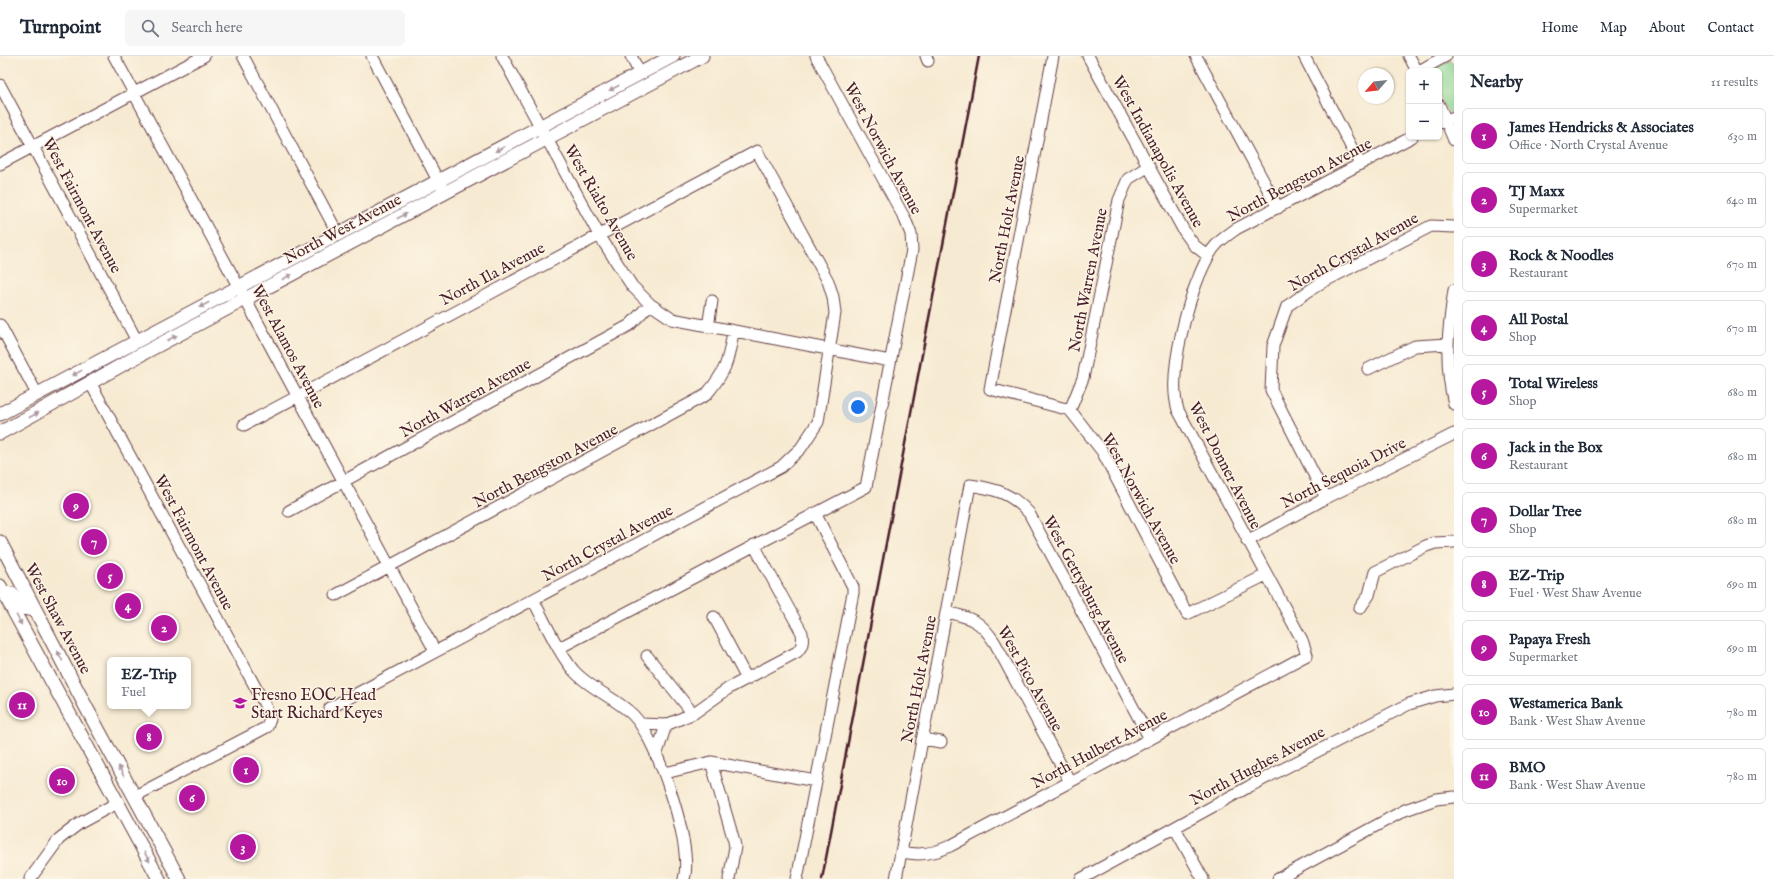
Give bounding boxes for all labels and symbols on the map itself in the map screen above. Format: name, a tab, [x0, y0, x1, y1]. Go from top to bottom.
north arrow	[1358, 68, 1394, 104]
street label: West Indianapolis Avenue	[1107, 72, 1207, 232]
street label: West Norwich Avenue	[839, 79, 926, 218]
one-way arrow	[609, 84, 620, 91]
street label: North Bengston Avenue	[1224, 134, 1376, 227]
street label: West Fairmont Avenue	[37, 135, 125, 277]
street label: West Rialto Avenue	[559, 141, 642, 265]
one-way arrow	[494, 145, 505, 152]
street label: North Holt Avenue	[986, 154, 1030, 285]
street label: North West Avenue	[281, 190, 405, 269]
street label: North Warren Avenue	[1065, 207, 1113, 354]
street label: North Crystal Avenue	[1286, 209, 1422, 297]
one-way arrow	[396, 213, 408, 219]
street label: North Ila Avenue	[437, 239, 549, 311]
one-way arrow	[281, 273, 293, 280]
street label: West Alamos Avenue	[246, 282, 328, 412]
one-way arrow	[198, 302, 210, 308]
one-way arrow	[167, 334, 178, 341]
street label: North Warren Avenue	[397, 354, 535, 443]
one-way arrow	[71, 369, 83, 376]
your location	[848, 397, 868, 417]
street label: West Donner Avenue	[1183, 399, 1265, 533]
one-way arrow	[29, 411, 40, 418]
street label: North Bengston Avenue	[470, 420, 622, 513]
street label: West Norwich Avenue	[1096, 430, 1185, 568]
street label: North Sequoia Drive	[1278, 434, 1410, 514]
street label: West Fairmont Avenue	[149, 472, 237, 614]
pin: 9	[63, 491, 89, 521]
street label: North Crystal Avenue	[539, 501, 677, 587]
street label: West Gettysburg Avenue	[1038, 513, 1133, 667]
pin: 7	[81, 527, 107, 557]
street label: West Shaw Avenue	[20, 560, 95, 678]
pin: 5	[97, 561, 123, 591]
pin: 4	[115, 591, 141, 621]
pin: 2	[151, 613, 177, 643]
one-way arrow	[15, 614, 22, 626]
street label: North Holt Avenue	[898, 614, 942, 745]
street label: West Pico Avenue	[992, 623, 1067, 735]
one-way arrow	[57, 650, 63, 662]
place label: Fresno EOC Head Start Richard Keyes	[251, 686, 383, 724]
pin: 11	[9, 690, 35, 720]
school or university icon: Fresno EOC Head Start Richard Keyes	[232, 695, 248, 711]
street label: North Hulbert Avenue	[1028, 705, 1171, 794]
pin: 8	[136, 722, 162, 752]
street label: North Hughes Avenue	[1187, 723, 1329, 811]
pin: 1	[233, 755, 259, 785]
one-way arrow	[118, 765, 125, 776]
pin: 10	[49, 766, 75, 796]
pin: 6	[179, 783, 205, 813]
pin: 3	[230, 832, 256, 862]
one-way arrow	[144, 852, 150, 863]

